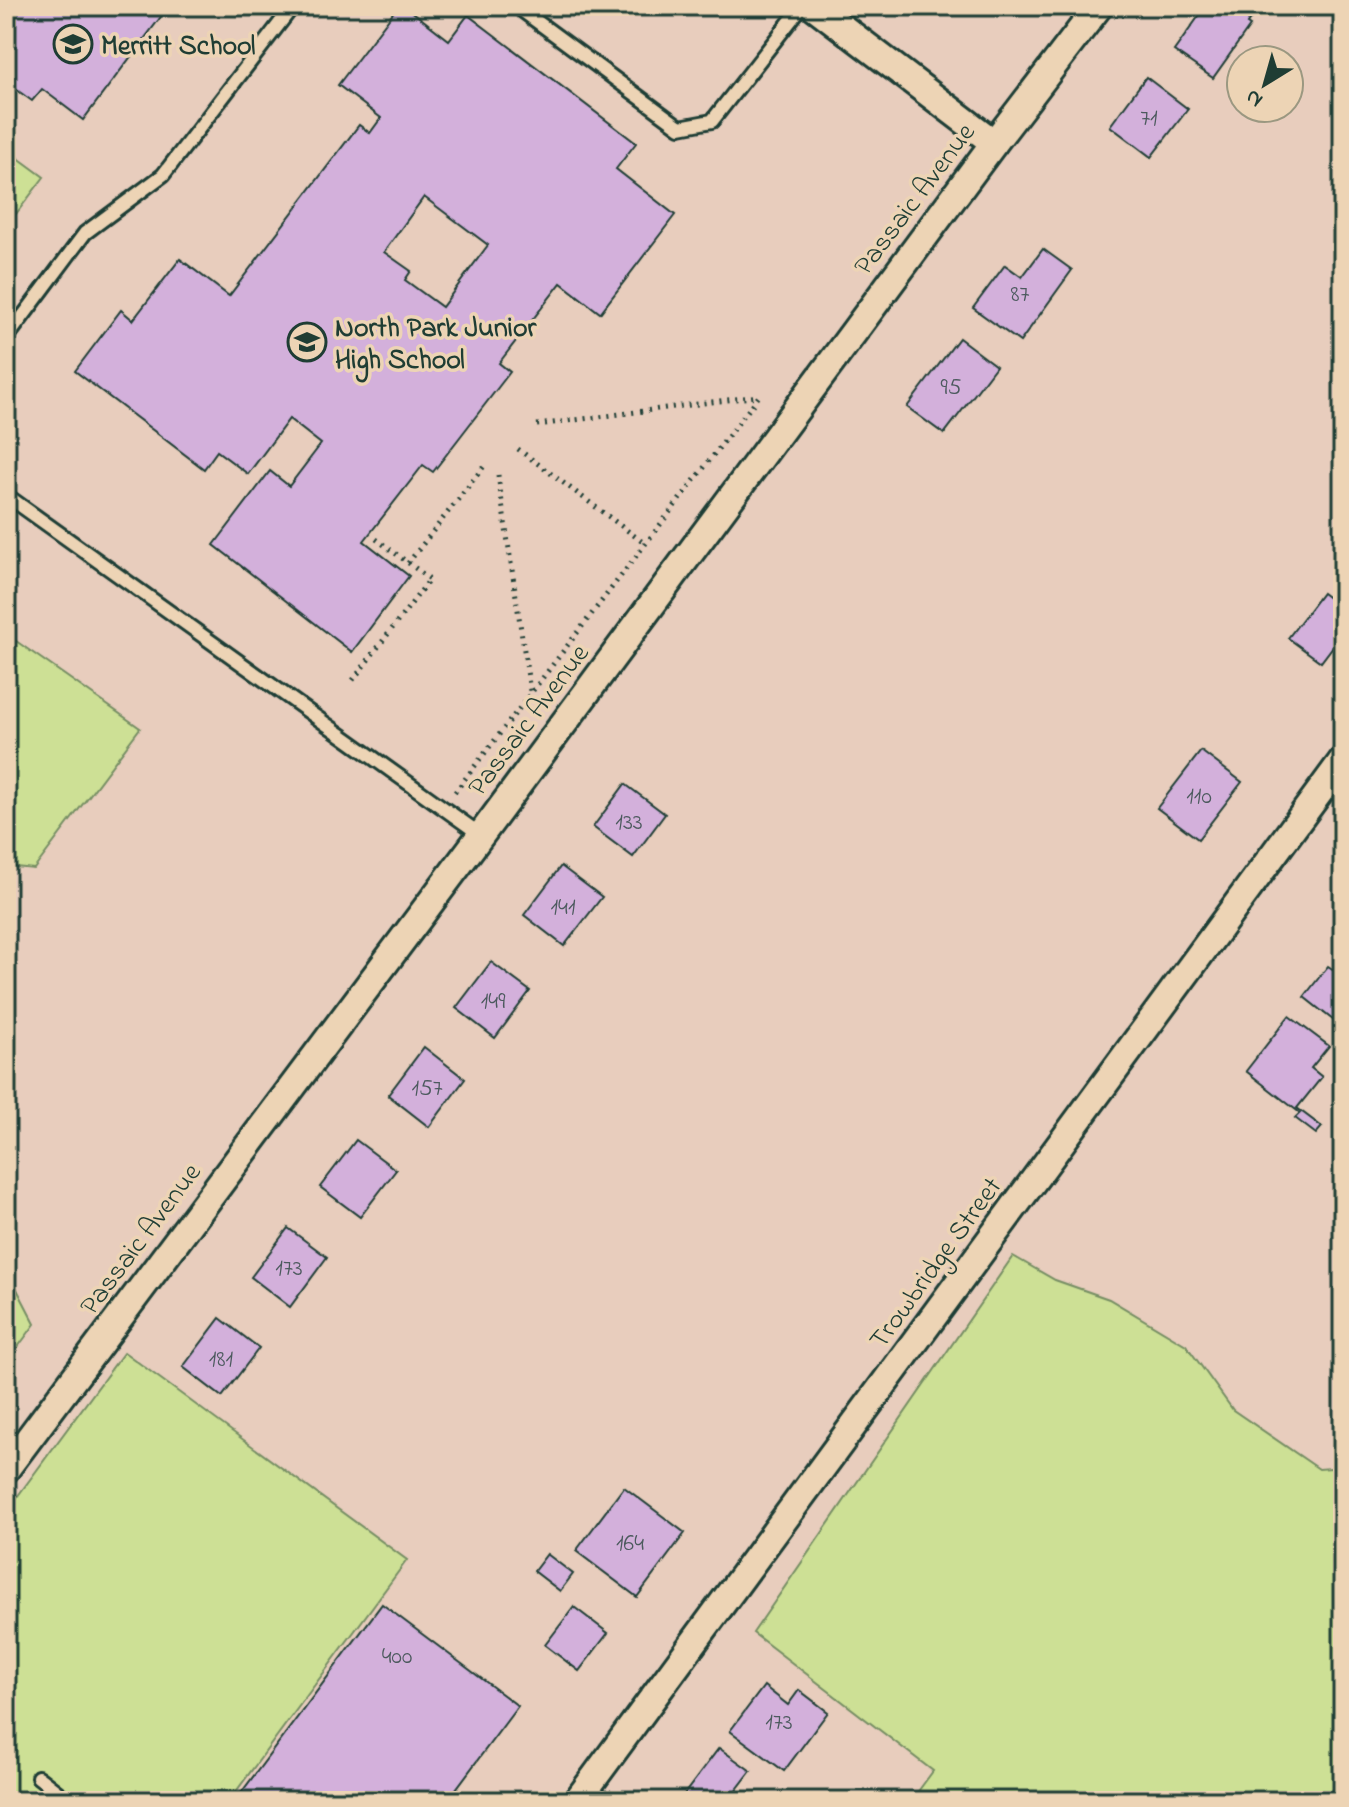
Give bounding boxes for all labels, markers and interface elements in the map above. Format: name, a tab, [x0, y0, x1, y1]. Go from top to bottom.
school or university icon: Merritt School	[52, 23, 94, 65]
place label: Merritt School	[101, 27, 256, 68]
north arrow	[1225, 44, 1305, 124]
text: N	[1239, 80, 1270, 115]
house number: 71	[1140, 102, 1158, 137]
street label: Passaic Avenue	[845, 115, 987, 285]
house number: 87	[1011, 278, 1030, 313]
place label: North Park Junior High School	[335, 309, 537, 383]
school or university icon: North Park Junior High School	[286, 321, 328, 363]
house number: 95	[941, 371, 962, 406]
street label: Passaic Avenue	[459, 636, 601, 806]
house number: 110	[1186, 780, 1212, 815]
house number: 133	[615, 806, 643, 841]
house number: 141	[550, 891, 576, 926]
house number: 149	[481, 985, 506, 1020]
house number: 157	[411, 1072, 443, 1107]
street label: Passaic Avenue	[71, 1155, 213, 1325]
street label: Trowbridge Street	[860, 1169, 1013, 1359]
house number: 173	[275, 1252, 303, 1287]
house number: 181	[209, 1343, 233, 1378]
house number: 164	[616, 1527, 644, 1562]
house number: 400	[382, 1640, 412, 1675]
house number: 173	[765, 1706, 793, 1741]

